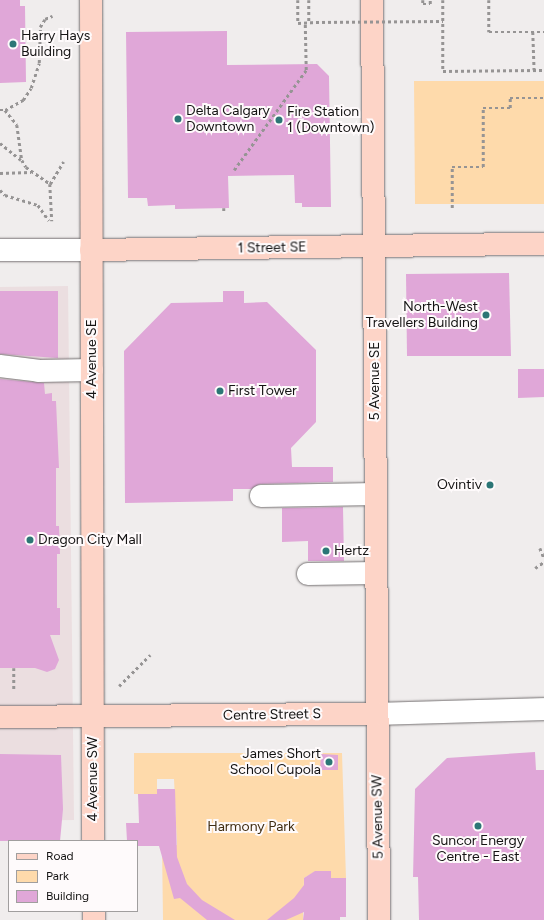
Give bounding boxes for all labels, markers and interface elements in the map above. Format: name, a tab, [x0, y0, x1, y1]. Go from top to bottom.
place label: Harry Hays Building	[21, 28, 90, 60]
marker: Harry Hays Building	[8, 39, 18, 49]
place label: Delta Calgary Downtown	[186, 103, 270, 136]
place label: Fire Station 1 (Downtown)	[287, 104, 374, 136]
marker: Delta Calgary Downtown	[173, 114, 183, 124]
marker: Fire Station 1 (Downtown)	[274, 115, 284, 125]
street label: 1 Street SE	[237, 239, 307, 257]
place label: North-West Travellers Building	[366, 299, 478, 332]
marker: North-West Travellers Building	[481, 310, 491, 320]
street label: 4 Avenue SE	[84, 319, 100, 399]
street label: 5 Avenue SE	[367, 341, 383, 421]
place label: First Tower	[228, 383, 297, 399]
marker: First Tower	[215, 386, 225, 396]
place label: Ovintiv	[437, 477, 482, 493]
marker: Ovintiv	[485, 480, 495, 490]
place label: Dragon City Mall	[38, 532, 142, 548]
marker: Dragon City Mall	[25, 535, 35, 545]
place label: Hertz	[334, 543, 369, 559]
marker: Hertz	[321, 546, 331, 556]
street label: Centre Street S	[223, 706, 321, 724]
street label: 4 Avenue SW	[85, 737, 101, 821]
place label: James Short School Cupola	[230, 746, 321, 778]
marker: James Short School Cupola	[324, 757, 334, 767]
street label: 5 Avenue SW	[369, 775, 387, 859]
park label: Harmony Park	[207, 819, 295, 835]
marker: Suncor Energy Centre - East	[473, 821, 483, 831]
place label: Suncor Energy Centre - East	[432, 833, 524, 866]
legend	[8, 840, 138, 912]
text: Road	[46, 849, 74, 863]
text: Park	[46, 869, 69, 883]
text: Building	[46, 889, 89, 903]

